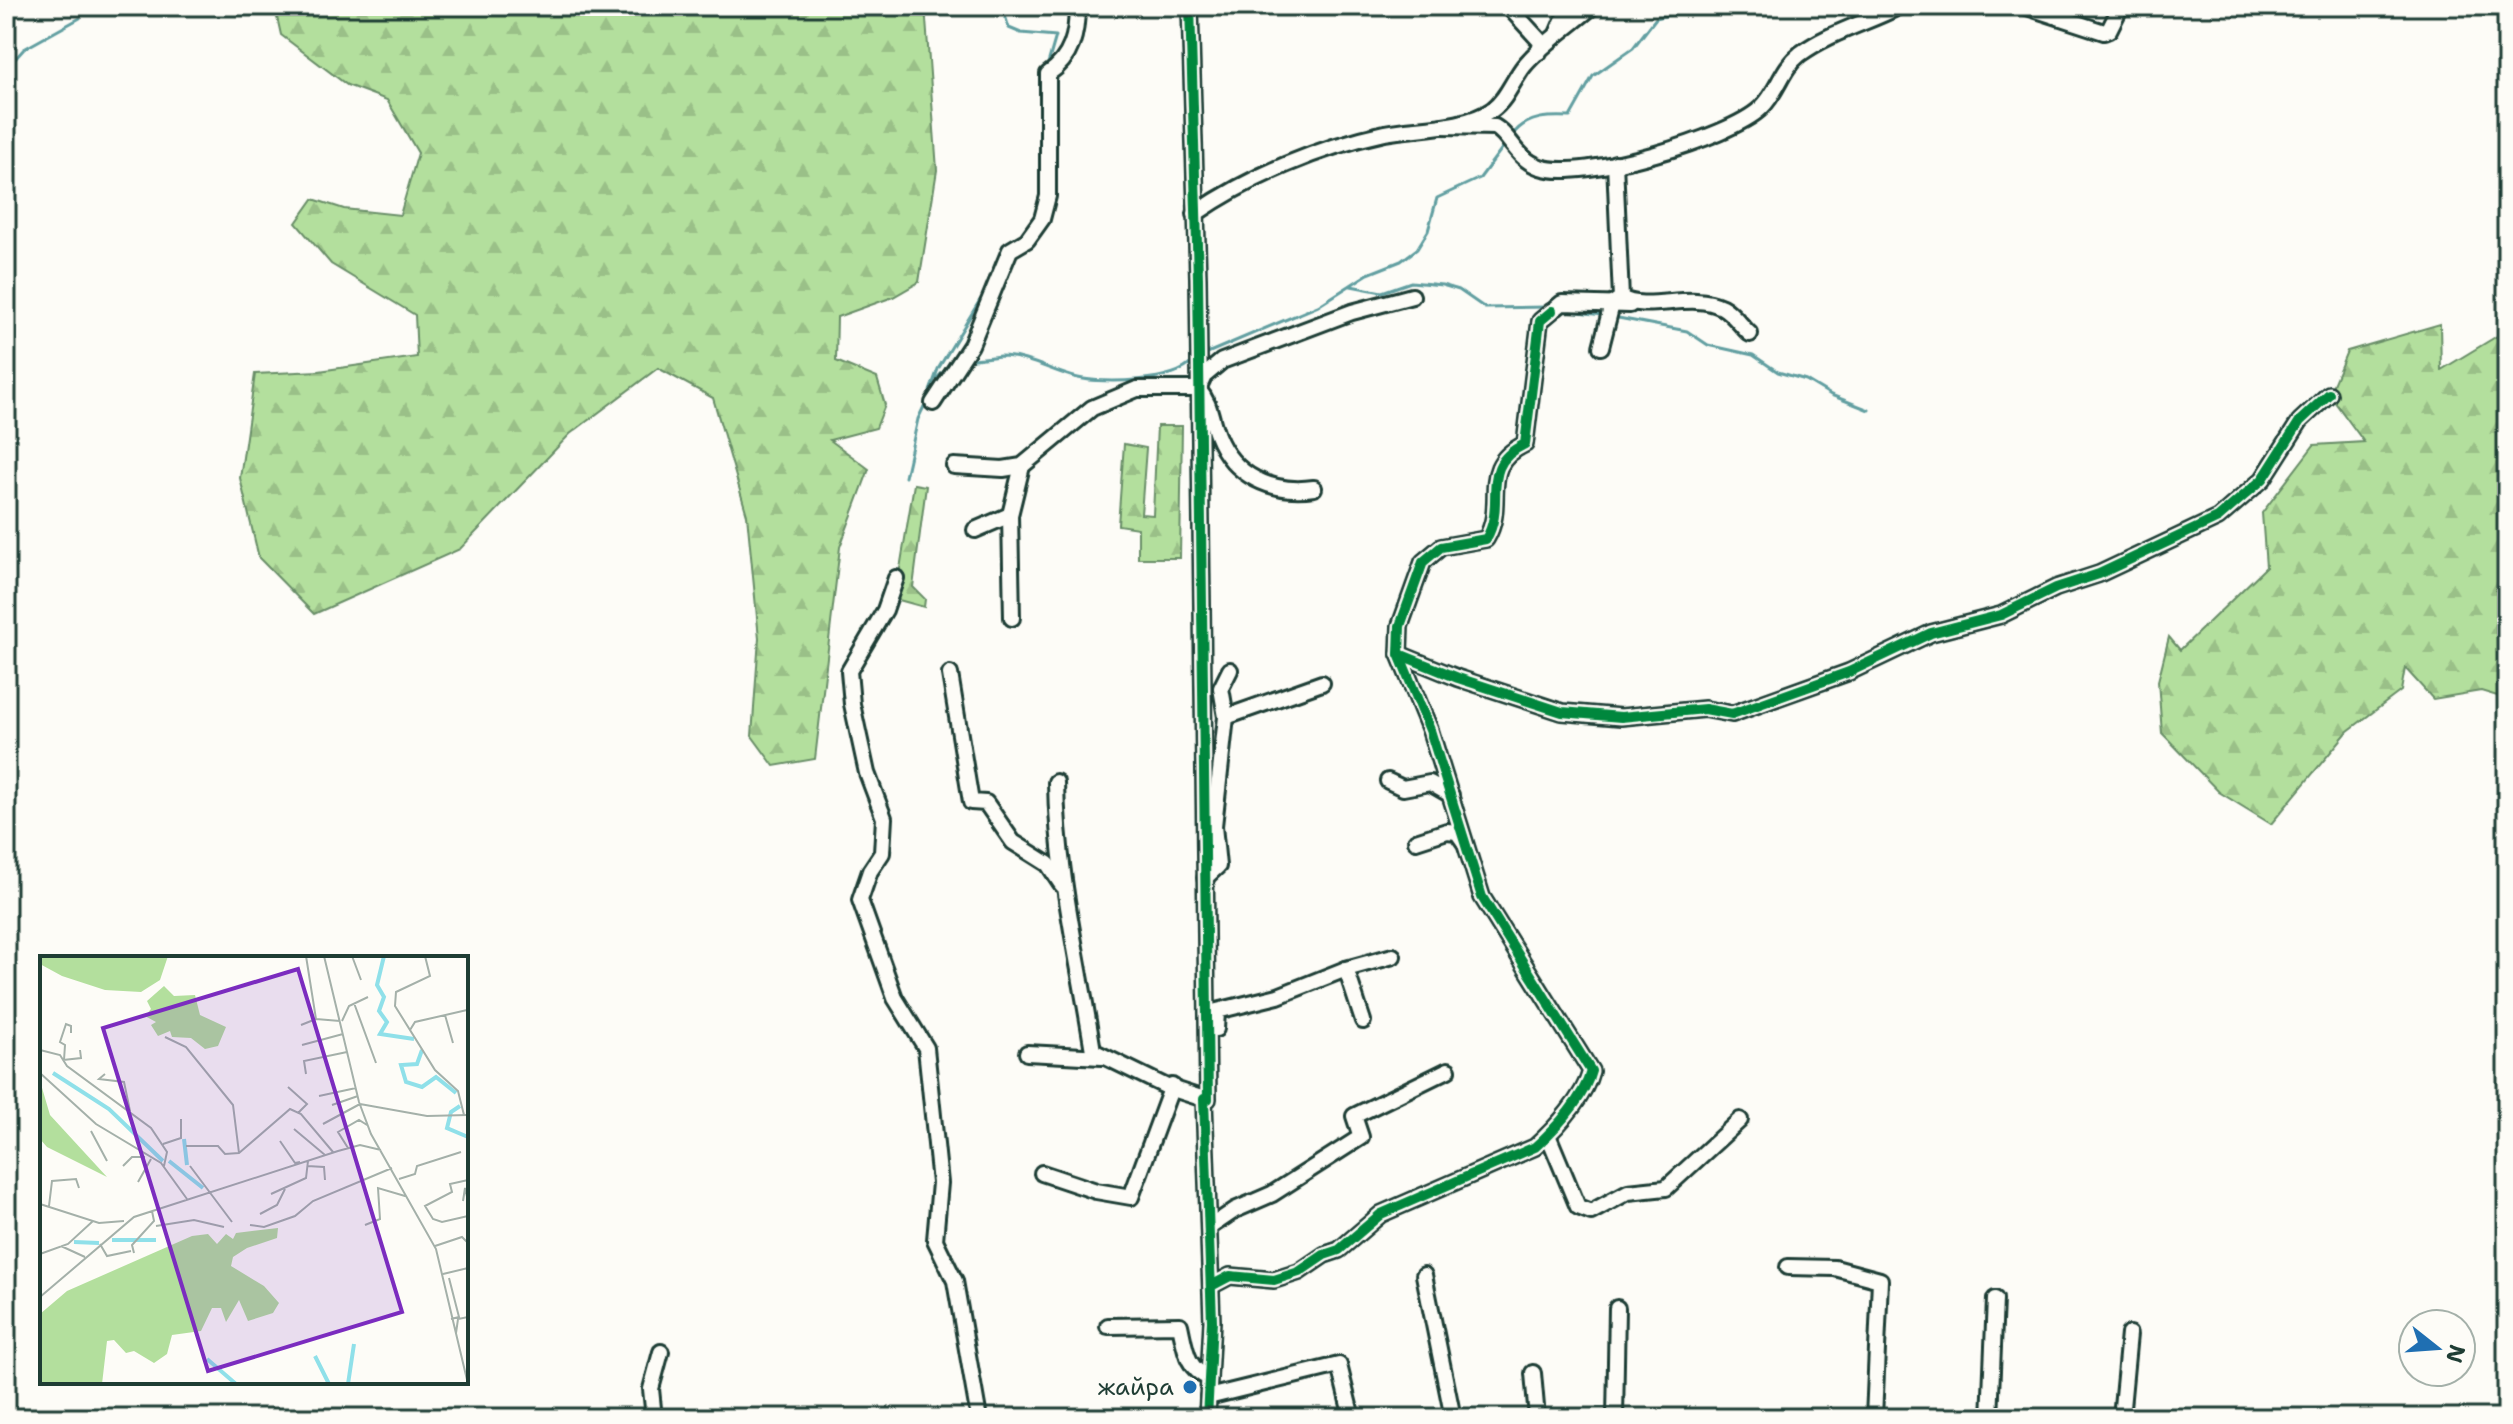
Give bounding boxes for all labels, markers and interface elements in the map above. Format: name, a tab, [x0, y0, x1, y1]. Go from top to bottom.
inset map	[40, 956, 468, 1384]
north arrow	[2397, 1308, 2477, 1388]
text: N	[2439, 1341, 2472, 1366]
place label: жайра	[1097, 1371, 1174, 1403]
marker: жайра	[1181, 1378, 1199, 1396]

